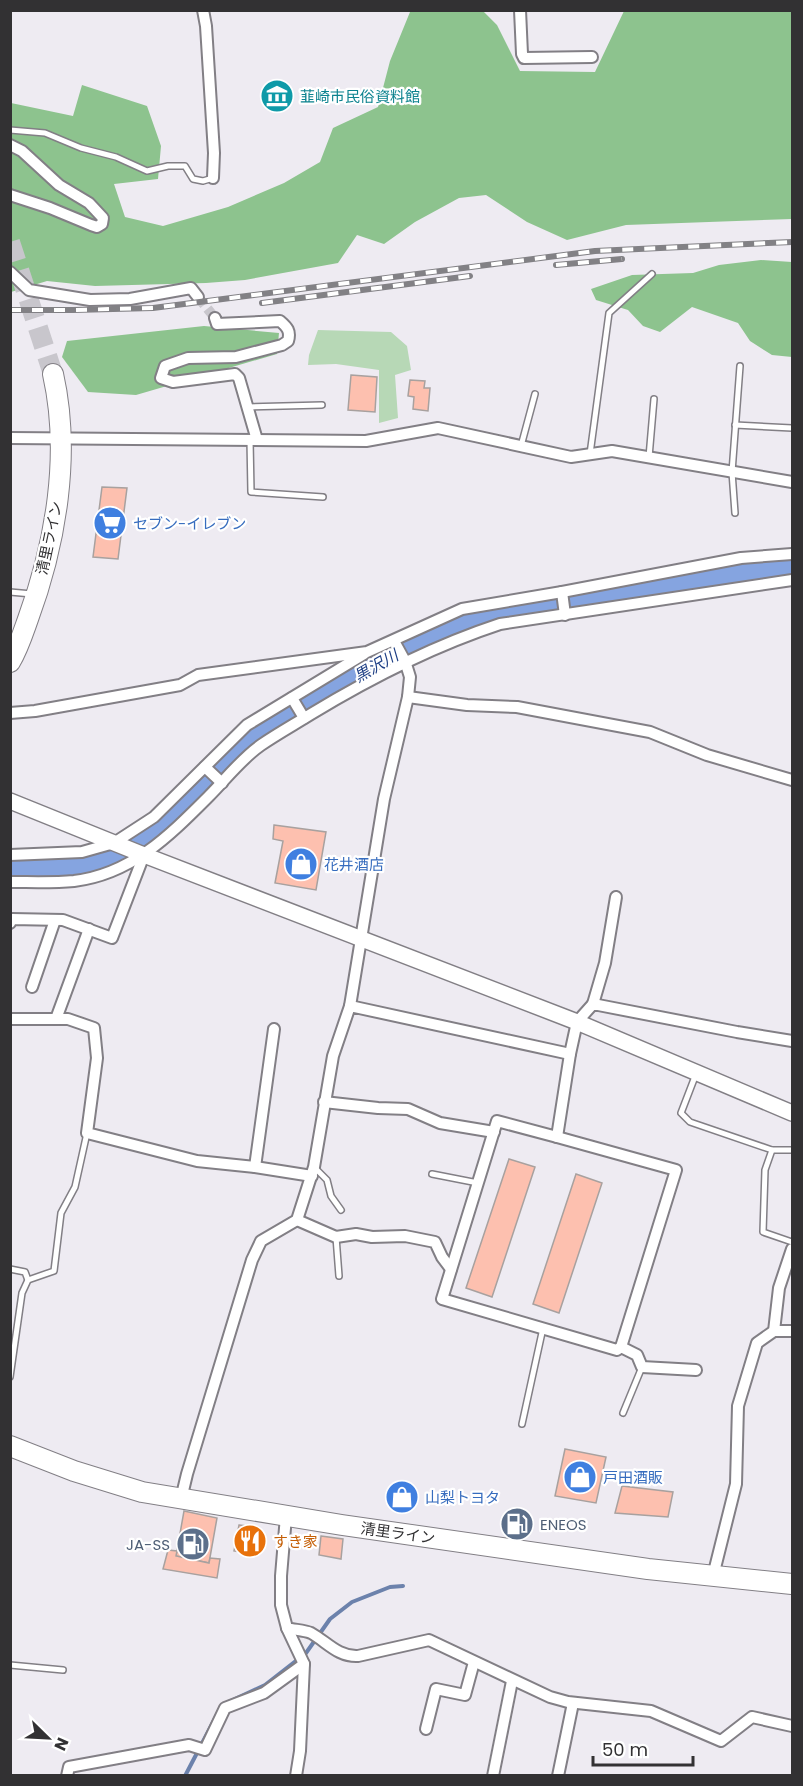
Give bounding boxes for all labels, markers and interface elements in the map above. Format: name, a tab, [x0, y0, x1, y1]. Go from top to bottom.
museum icon: 韮崎市民俗資料館	[259, 78, 295, 114]
place label: 韮崎市民俗資料館	[300, 86, 420, 107]
street label: 清里ライン	[31, 499, 67, 577]
supermarket icon: セブン-イレブン	[92, 505, 128, 541]
place label: セブン-イレブン	[133, 513, 246, 534]
water label: 黒沢川	[349, 643, 404, 688]
shop icon: 花井酒店	[283, 846, 319, 882]
place label: 花井酒店	[324, 854, 384, 875]
shop icon: 戸田酒販	[562, 1459, 598, 1495]
place label: 戸田酒販	[603, 1467, 663, 1488]
shop icon: 山梨トヨタ	[384, 1479, 420, 1515]
place label: 山梨トヨタ	[425, 1487, 500, 1508]
fuel station icon: ENEOS	[499, 1506, 535, 1542]
place label: ENEOS	[540, 1514, 587, 1535]
street label: 清里ライン	[359, 1517, 437, 1549]
restaurant icon: すき家	[232, 1523, 268, 1559]
fuel station icon: JA-SS	[175, 1526, 211, 1562]
place label: すき家	[273, 1531, 318, 1552]
place label: JA-SS	[126, 1534, 170, 1555]
north arrow	[18, 1708, 78, 1768]
scale bar	[593, 1729, 694, 1767]
text: N	[48, 1734, 74, 1754]
text: 50 m	[602, 1737, 648, 1762]

